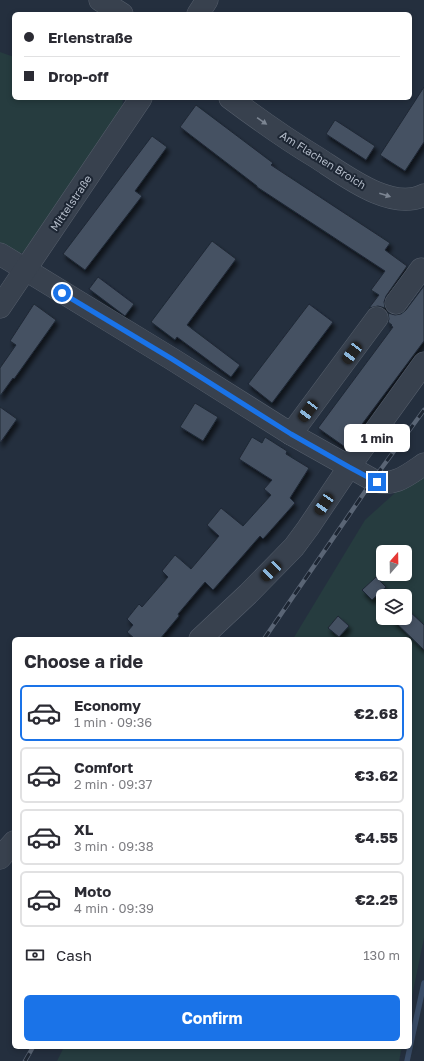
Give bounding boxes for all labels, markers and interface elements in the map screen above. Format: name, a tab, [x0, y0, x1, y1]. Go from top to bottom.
text: Erlenstraße	[48, 28, 133, 46]
text: Drop-off	[48, 67, 108, 85]
one-way arrow	[257, 117, 267, 125]
street label: Am Flachen Broich	[278, 128, 369, 191]
street label: Mittelstraße	[47, 172, 94, 233]
one-way arrow	[379, 192, 391, 198]
route start	[53, 284, 71, 302]
car	[340, 340, 364, 366]
car	[296, 398, 320, 424]
callout: 1 min	[344, 424, 410, 452]
text: 1 min	[361, 430, 393, 446]
route end	[368, 473, 386, 491]
car	[312, 491, 336, 517]
north arrow	[376, 545, 412, 581]
map controls	[376, 545, 412, 625]
car	[258, 558, 284, 584]
button: layers	[376, 589, 412, 625]
text: Choose a ride	[24, 650, 143, 672]
icon: car	[26, 695, 62, 731]
text: Economy	[74, 696, 141, 714]
text: €2.68	[354, 704, 398, 722]
text: 1 min · 09:36	[74, 714, 152, 730]
icon: car	[26, 757, 62, 793]
text: Comfort	[74, 758, 133, 776]
text: €3.62	[355, 766, 398, 784]
text: 2 min · 09:37	[74, 776, 153, 792]
icon: car	[26, 819, 62, 855]
text: XL	[74, 820, 93, 838]
text: €4.55	[355, 828, 398, 846]
text: 3 min · 09:38	[74, 838, 154, 854]
icon: car	[26, 881, 62, 917]
text: Moto	[74, 882, 111, 900]
text: €2.25	[355, 890, 398, 908]
text: 4 min · 09:39	[74, 900, 154, 916]
icon: cash	[24, 944, 46, 966]
text: Cash	[56, 946, 92, 964]
text: 130 m	[363, 947, 400, 963]
button: Confirm	[24, 995, 400, 1041]

